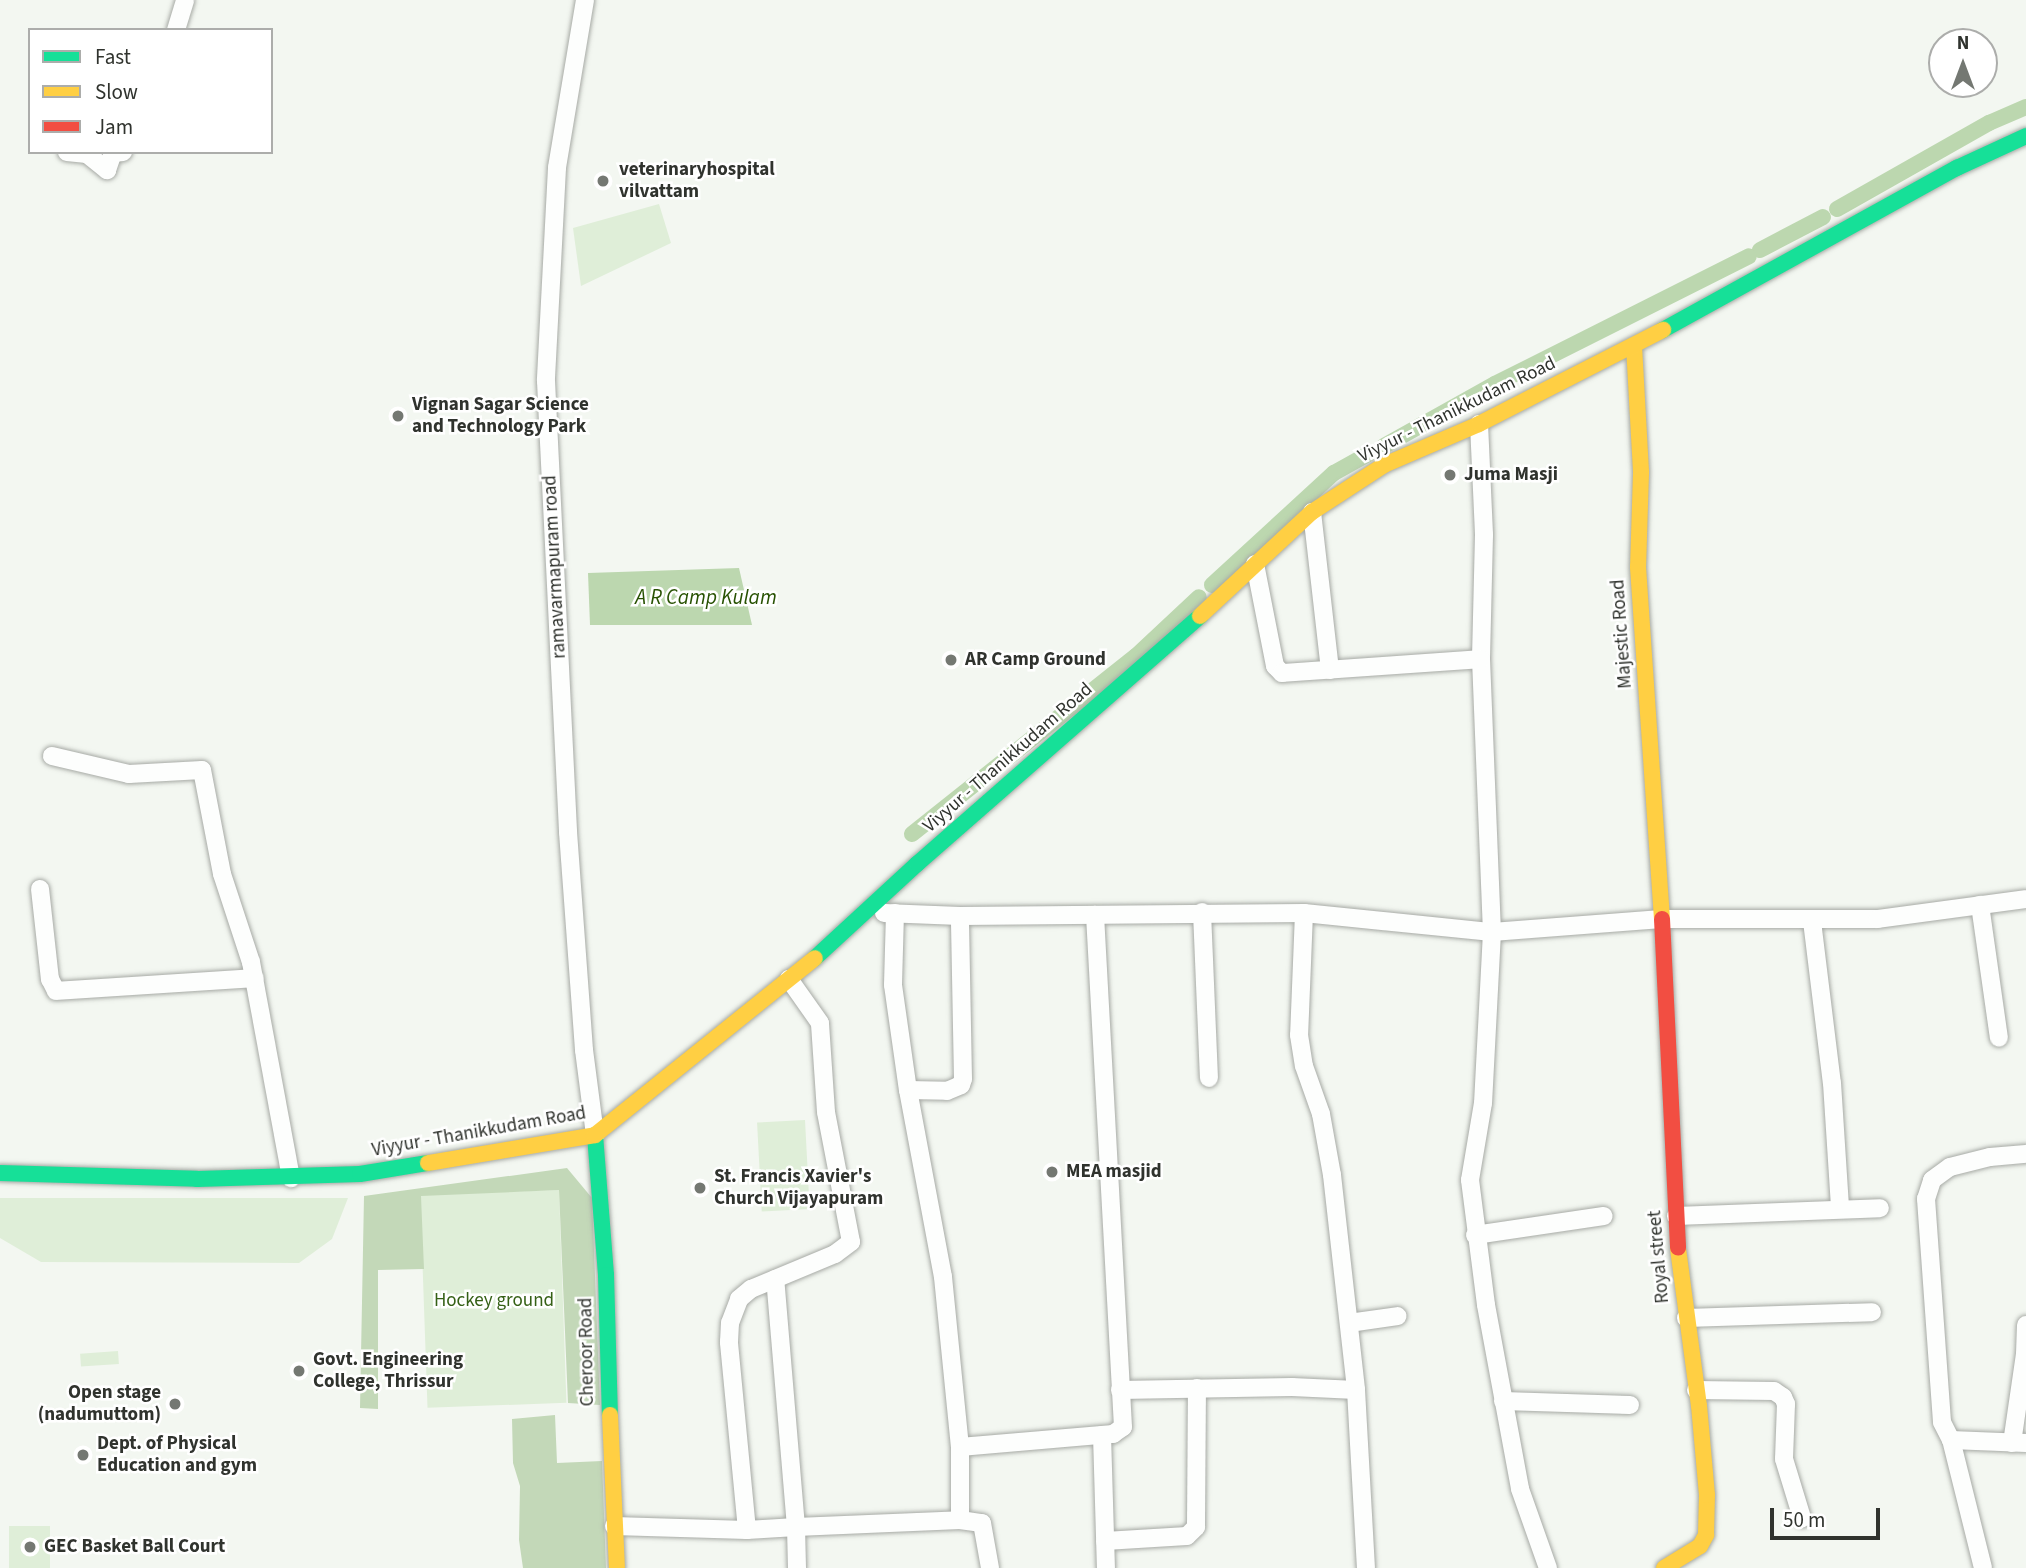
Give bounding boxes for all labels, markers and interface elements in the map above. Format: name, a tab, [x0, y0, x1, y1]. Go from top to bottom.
legend	[28, 28, 273, 154]
north arrow	[1928, 28, 1998, 98]
text: N	[1957, 30, 1969, 57]
text: Fast	[95, 42, 131, 72]
text: Slow	[95, 77, 138, 107]
text: Jam	[95, 112, 133, 142]
place label: veterinaryhospital vilvattam	[619, 159, 775, 203]
marker: veterinaryhospital vilvattam	[593, 171, 613, 191]
street label: Viyyur - Thanikkudam Road	[1354, 352, 1560, 468]
place label: Vignan Sagar Science and Technology Park	[412, 394, 589, 438]
marker: Vignan Sagar Science and Technology Park	[390, 408, 406, 424]
place label: Juma Masji	[1464, 464, 1558, 486]
marker: Juma Masji	[1442, 467, 1458, 483]
street label: ramavarmapuram road	[539, 475, 571, 659]
street label: Majestic Road	[1607, 579, 1637, 689]
water label: A R Camp Kulam	[635, 584, 777, 610]
place label: AR Camp Ground	[965, 649, 1106, 671]
marker: AR Camp Ground	[943, 652, 959, 668]
street label: Viyyur - Thanikkudam Road	[919, 678, 1097, 838]
street label: Viyyur - Thanikkudam Road	[370, 1102, 588, 1162]
place label: MEA masjid	[1066, 1161, 1162, 1183]
marker: MEA masjid	[1044, 1164, 1060, 1180]
place label: St. Francis Xavier's Church Vijayapuram	[714, 1166, 883, 1210]
marker: St. Francis Xavier's Church Vijayapuram	[692, 1180, 708, 1196]
street label: Royal street	[1644, 1210, 1674, 1304]
park label: Hockey ground	[434, 1290, 554, 1312]
street label: Cheroor Road	[575, 1297, 599, 1407]
place label: Govt. Engineering College, Thrissur	[313, 1349, 463, 1393]
marker: Govt. Engineering College, Thrissur	[291, 1363, 307, 1379]
place label: Open stage (nadumuttom)	[38, 1382, 161, 1426]
marker: Open stage (nadumuttom)	[167, 1396, 183, 1412]
place label: Dept. of Physical Education and gym	[97, 1433, 257, 1477]
marker: Dept. of Physical Education and gym	[75, 1447, 91, 1463]
scale bar	[1774, 1494, 1884, 1538]
text: 50 m	[1783, 1505, 1825, 1535]
place label: GEC Basket Ball Court	[44, 1536, 225, 1558]
marker: GEC Basket Ball Court	[22, 1539, 38, 1555]

